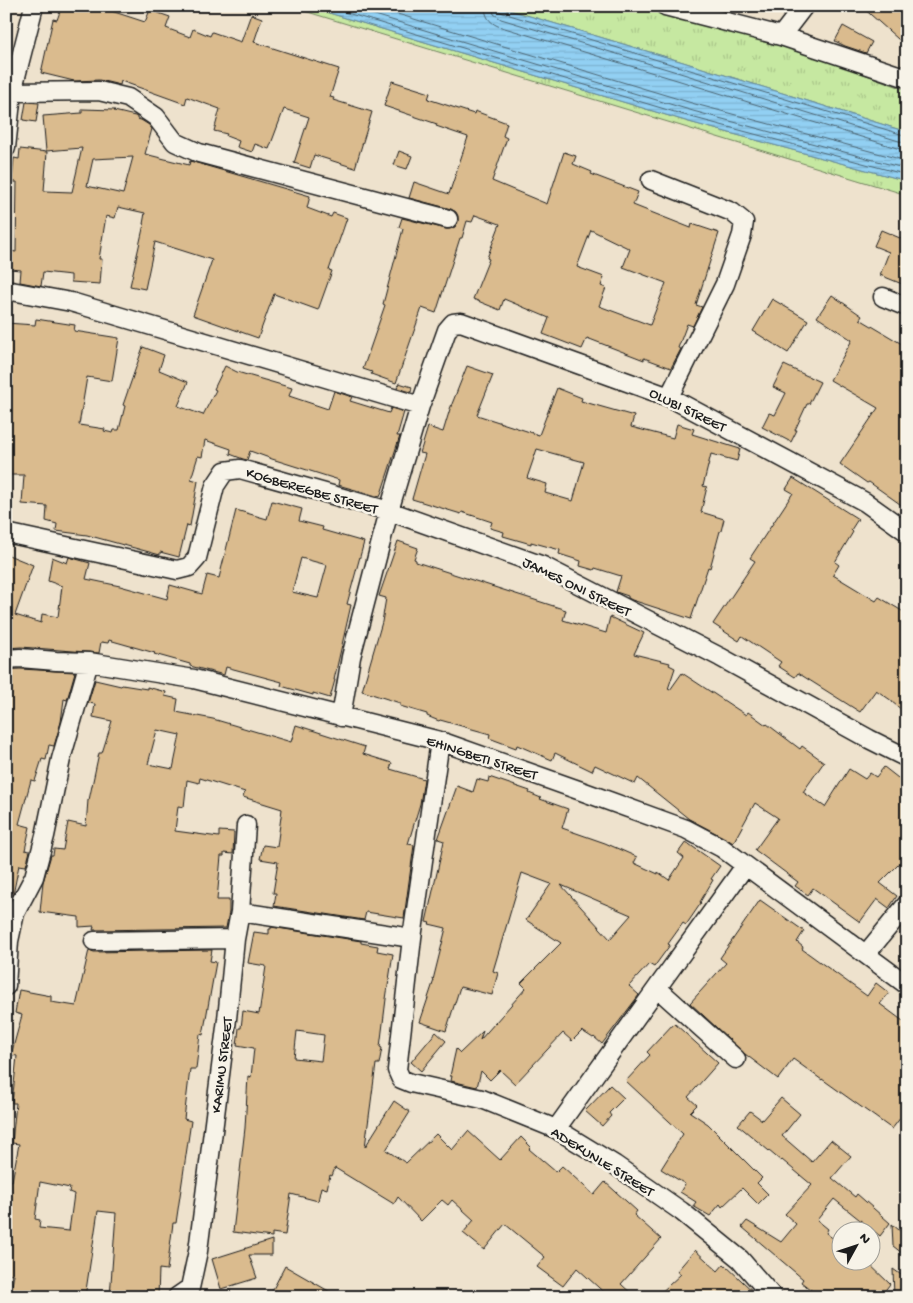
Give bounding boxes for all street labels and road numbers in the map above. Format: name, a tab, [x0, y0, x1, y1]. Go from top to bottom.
street label: OLUBI STREET	[646, 385, 729, 438]
street label: KOGBEREGBE STREET	[244, 465, 380, 520]
street label: JAMES ONI STREET	[519, 554, 634, 622]
street label: EHINGBETI STREET	[424, 732, 540, 786]
street label: KARIMU STREET	[208, 1015, 238, 1114]
street label: ADEKUNLE STREET	[547, 1124, 658, 1202]

